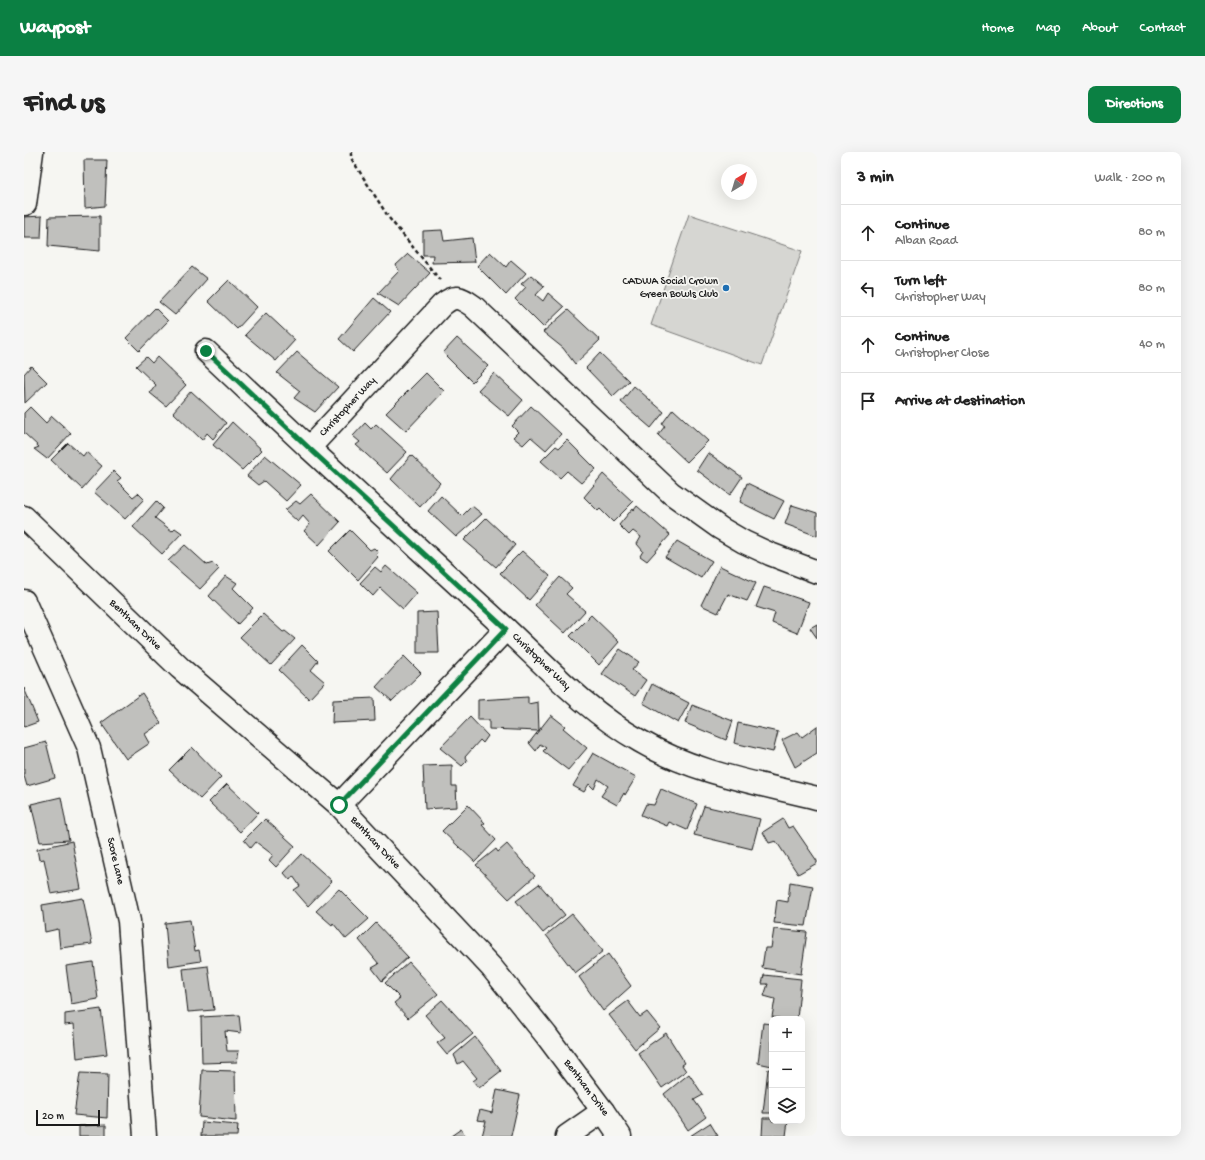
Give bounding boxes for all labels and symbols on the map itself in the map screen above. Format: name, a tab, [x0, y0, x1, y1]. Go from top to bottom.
north arrow	[721, 164, 757, 200]
place label: CADWA Social Crown Green Bowls Club	[623, 276, 719, 301]
marker: CADWA Social Crown Green Bowls Club	[721, 283, 731, 293]
route end	[197, 342, 215, 360]
street label: Christopher Way	[317, 374, 379, 439]
street label: Bentham Drive	[106, 597, 164, 653]
street label: Christopher Way	[509, 631, 573, 693]
route start	[330, 796, 348, 814]
street label: Bentham Drive	[347, 814, 403, 872]
street label: Score Lane	[104, 836, 126, 886]
street label: Bentham Drive	[560, 1057, 611, 1119]
scale bar	[36, 1108, 100, 1127]

